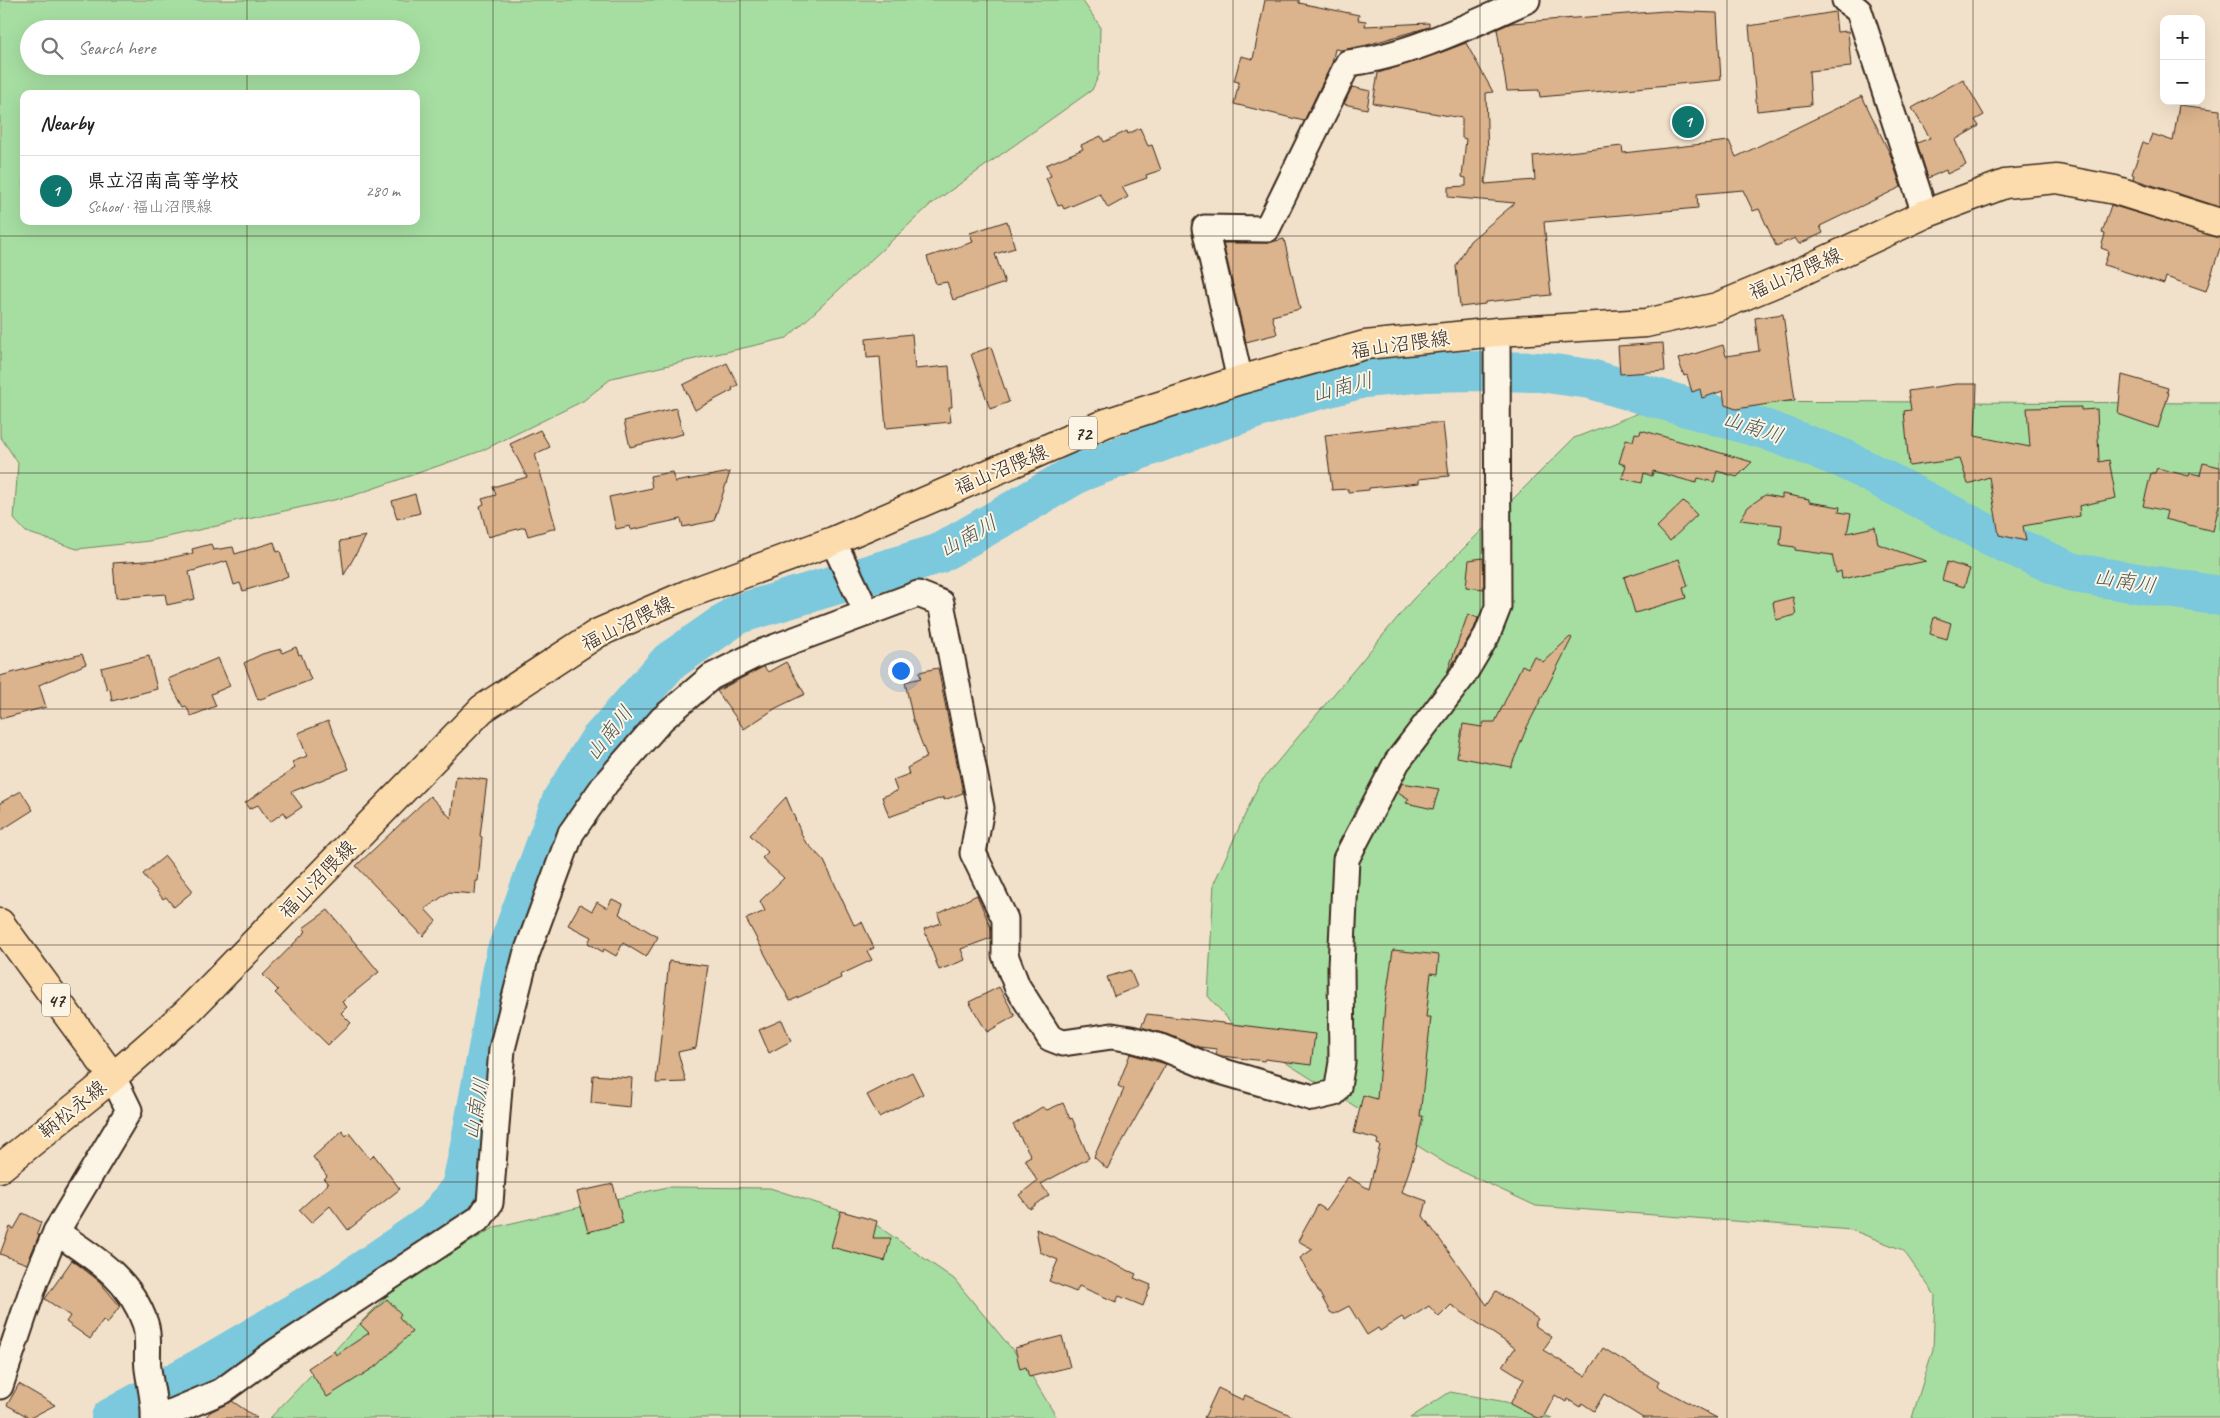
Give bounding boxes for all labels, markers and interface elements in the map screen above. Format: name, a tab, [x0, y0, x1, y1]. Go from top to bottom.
map controls	[2160, 15, 2205, 105]
button: +	[2160, 15, 2205, 60]
search box	[20, 20, 420, 75]
icon: search	[38, 34, 66, 62]
text: Search here	[78, 36, 155, 60]
button: −	[2160, 60, 2205, 105]
pin: 1	[1672, 103, 1704, 141]
text: Nearby	[40, 110, 93, 136]
text: 県立沼南高等学校	[87, 169, 239, 193]
text: 1	[52, 181, 60, 201]
text: 280 m	[366, 181, 400, 201]
text: School · 福山沼隈線	[87, 197, 212, 217]
street label: 福山沼隈線	[1744, 242, 1846, 305]
street label: 福山沼隈線	[1349, 325, 1451, 364]
water label: 山南川	[1308, 367, 1376, 407]
water label: 山南川	[1719, 405, 1787, 449]
road number: 72	[1069, 416, 1097, 449]
street label: 福山沼隈線	[950, 438, 1052, 501]
water label: 山南川	[934, 509, 1002, 563]
water label: 山南川	[2092, 563, 2158, 599]
street label: 福山沼隈線	[577, 590, 678, 657]
your location	[888, 658, 914, 684]
water label: 山南川	[579, 700, 639, 766]
street label: 福山沼隈線	[274, 835, 361, 924]
road number: 47	[42, 984, 70, 1016]
street label: 鞆松永線	[33, 1075, 111, 1144]
water label: 山南川	[457, 1076, 495, 1142]

